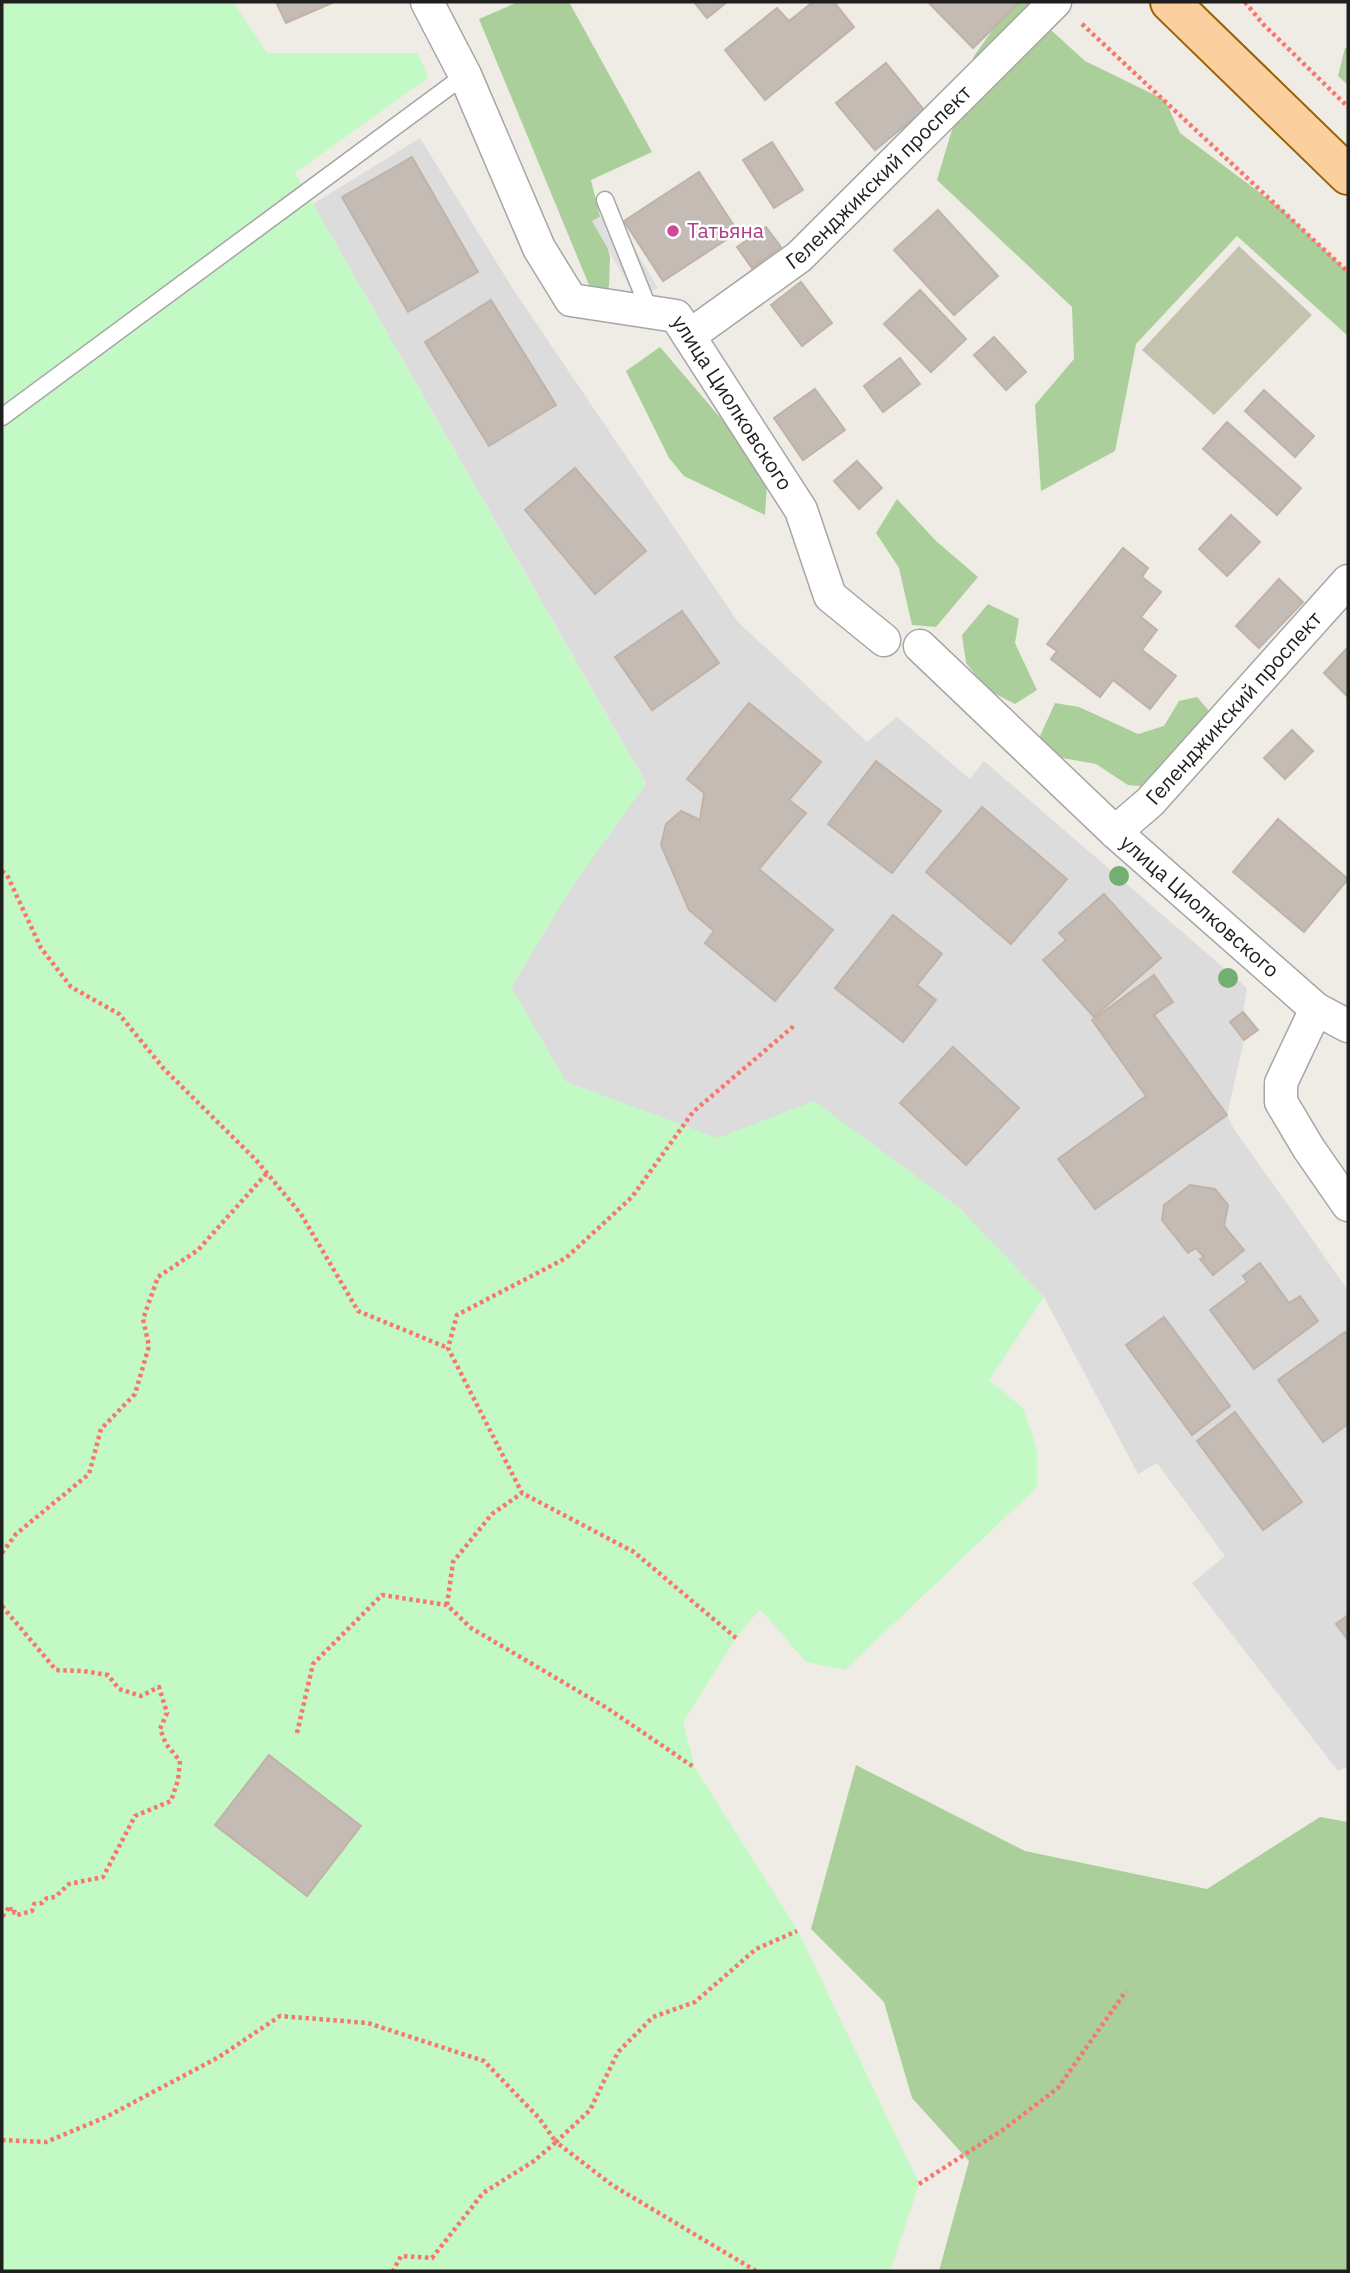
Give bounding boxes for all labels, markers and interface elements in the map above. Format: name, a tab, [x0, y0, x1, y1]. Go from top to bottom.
street label: Геленджикский проспект	[780, 78, 977, 275]
place label: Татьяна	[687, 216, 764, 244]
marker: Татьяна	[665, 223, 681, 239]
street label: улица Циолковского	[666, 309, 800, 495]
street label: Геленджикский проспект	[1139, 605, 1328, 811]
street label: улица Циолковского	[1115, 828, 1286, 983]

